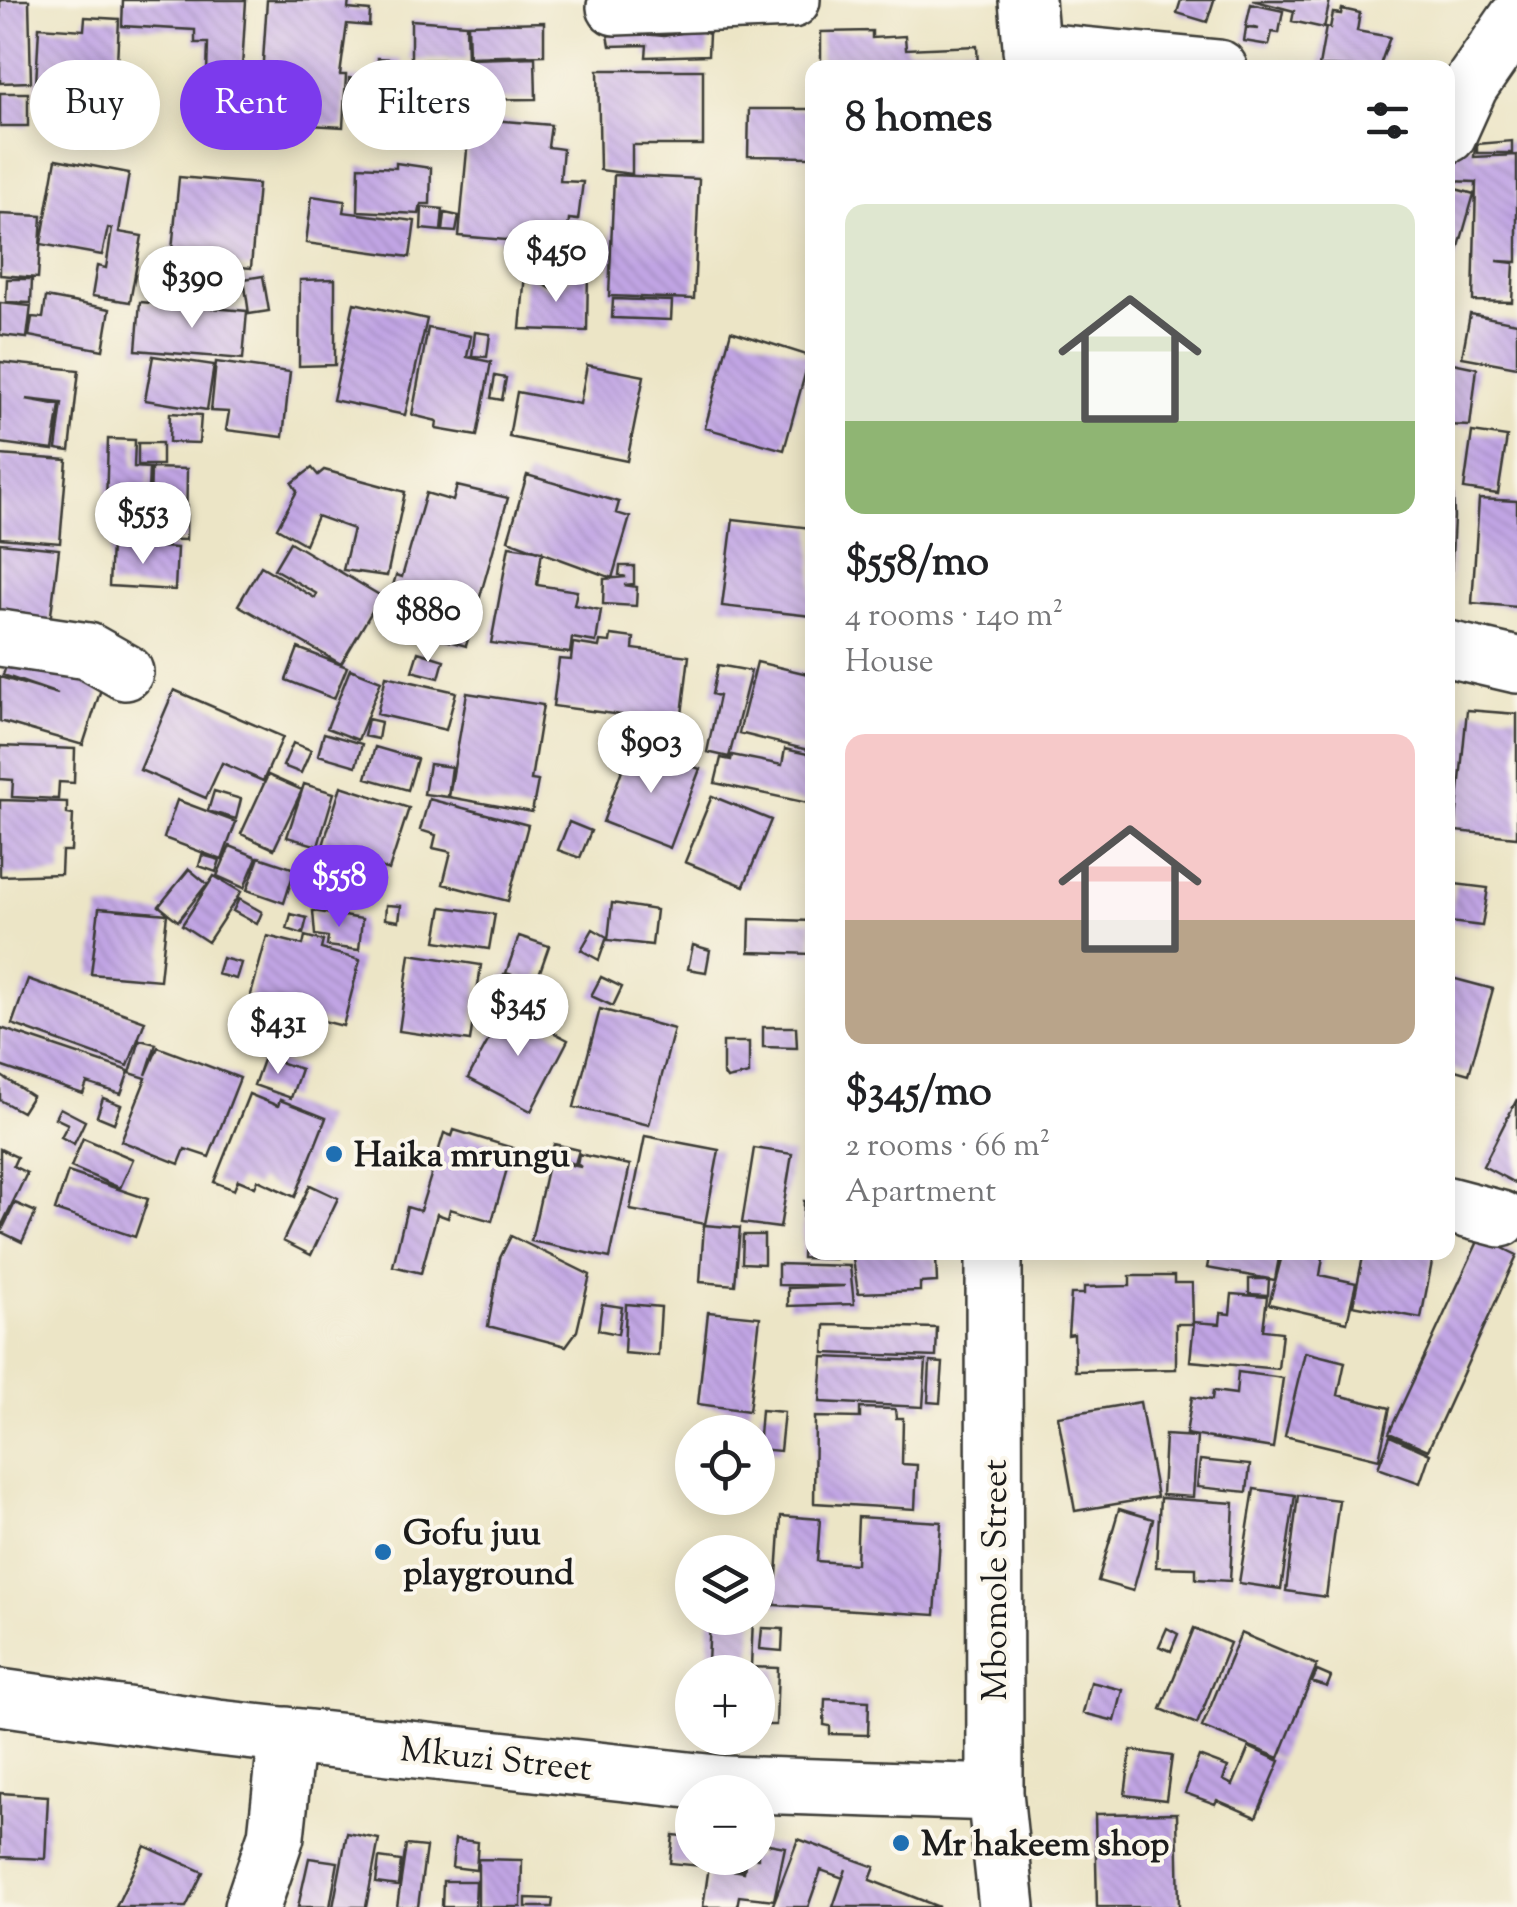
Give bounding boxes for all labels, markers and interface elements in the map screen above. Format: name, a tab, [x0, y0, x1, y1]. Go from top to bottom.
chip: Buy	[30, 60, 160, 150]
chip: Rent	[180, 60, 322, 150]
chip: Filters	[342, 60, 506, 150]
text: 8 homes	[845, 90, 993, 150]
icon: filters	[1360, 93, 1415, 148]
pin: $450	[497, 220, 615, 305]
text: $450	[525, 229, 587, 275]
pin: $390	[133, 246, 251, 331]
text: $390	[161, 255, 223, 301]
icon: home	[1040, 269, 1220, 449]
pin: $553	[84, 482, 202, 567]
text: $553	[117, 491, 169, 537]
text: $558/mo	[845, 534, 989, 594]
pin: $880	[369, 580, 487, 665]
text: $880	[395, 589, 461, 635]
text: 4 rooms · 140 m²	[845, 594, 1063, 640]
text: House	[845, 640, 934, 686]
pin: $903	[592, 711, 710, 796]
text: $903	[620, 720, 682, 766]
icon: home	[1040, 799, 1220, 979]
pin: $558	[280, 845, 398, 930]
text: $558	[311, 854, 367, 900]
pin: $345	[459, 974, 577, 1059]
text: $345	[489, 983, 547, 1029]
pin: $431	[219, 992, 337, 1077]
text: $431	[250, 1001, 307, 1047]
text: $345/mo	[845, 1064, 992, 1124]
text: 2 rooms · 66 m²	[845, 1124, 1050, 1170]
place label: Haika mrungu	[354, 1132, 570, 1183]
marker: Haika mrungu	[323, 1143, 345, 1165]
text: Apartment	[845, 1170, 996, 1216]
map controls	[675, 1415, 775, 1875]
button: locate	[675, 1415, 775, 1515]
street label: Mbomole Street	[972, 1459, 1023, 1701]
place label: Gofu juu playground	[403, 1510, 574, 1601]
button: layers	[675, 1535, 775, 1635]
marker: Gofu juu playground	[372, 1541, 394, 1563]
button: +	[675, 1655, 775, 1755]
street label: Mkuzi Street	[397, 1726, 594, 1797]
button: −	[675, 1775, 775, 1875]
place label: Mr hakeem shop	[921, 1821, 1170, 1872]
marker: Mr hakeem shop	[890, 1832, 912, 1854]

